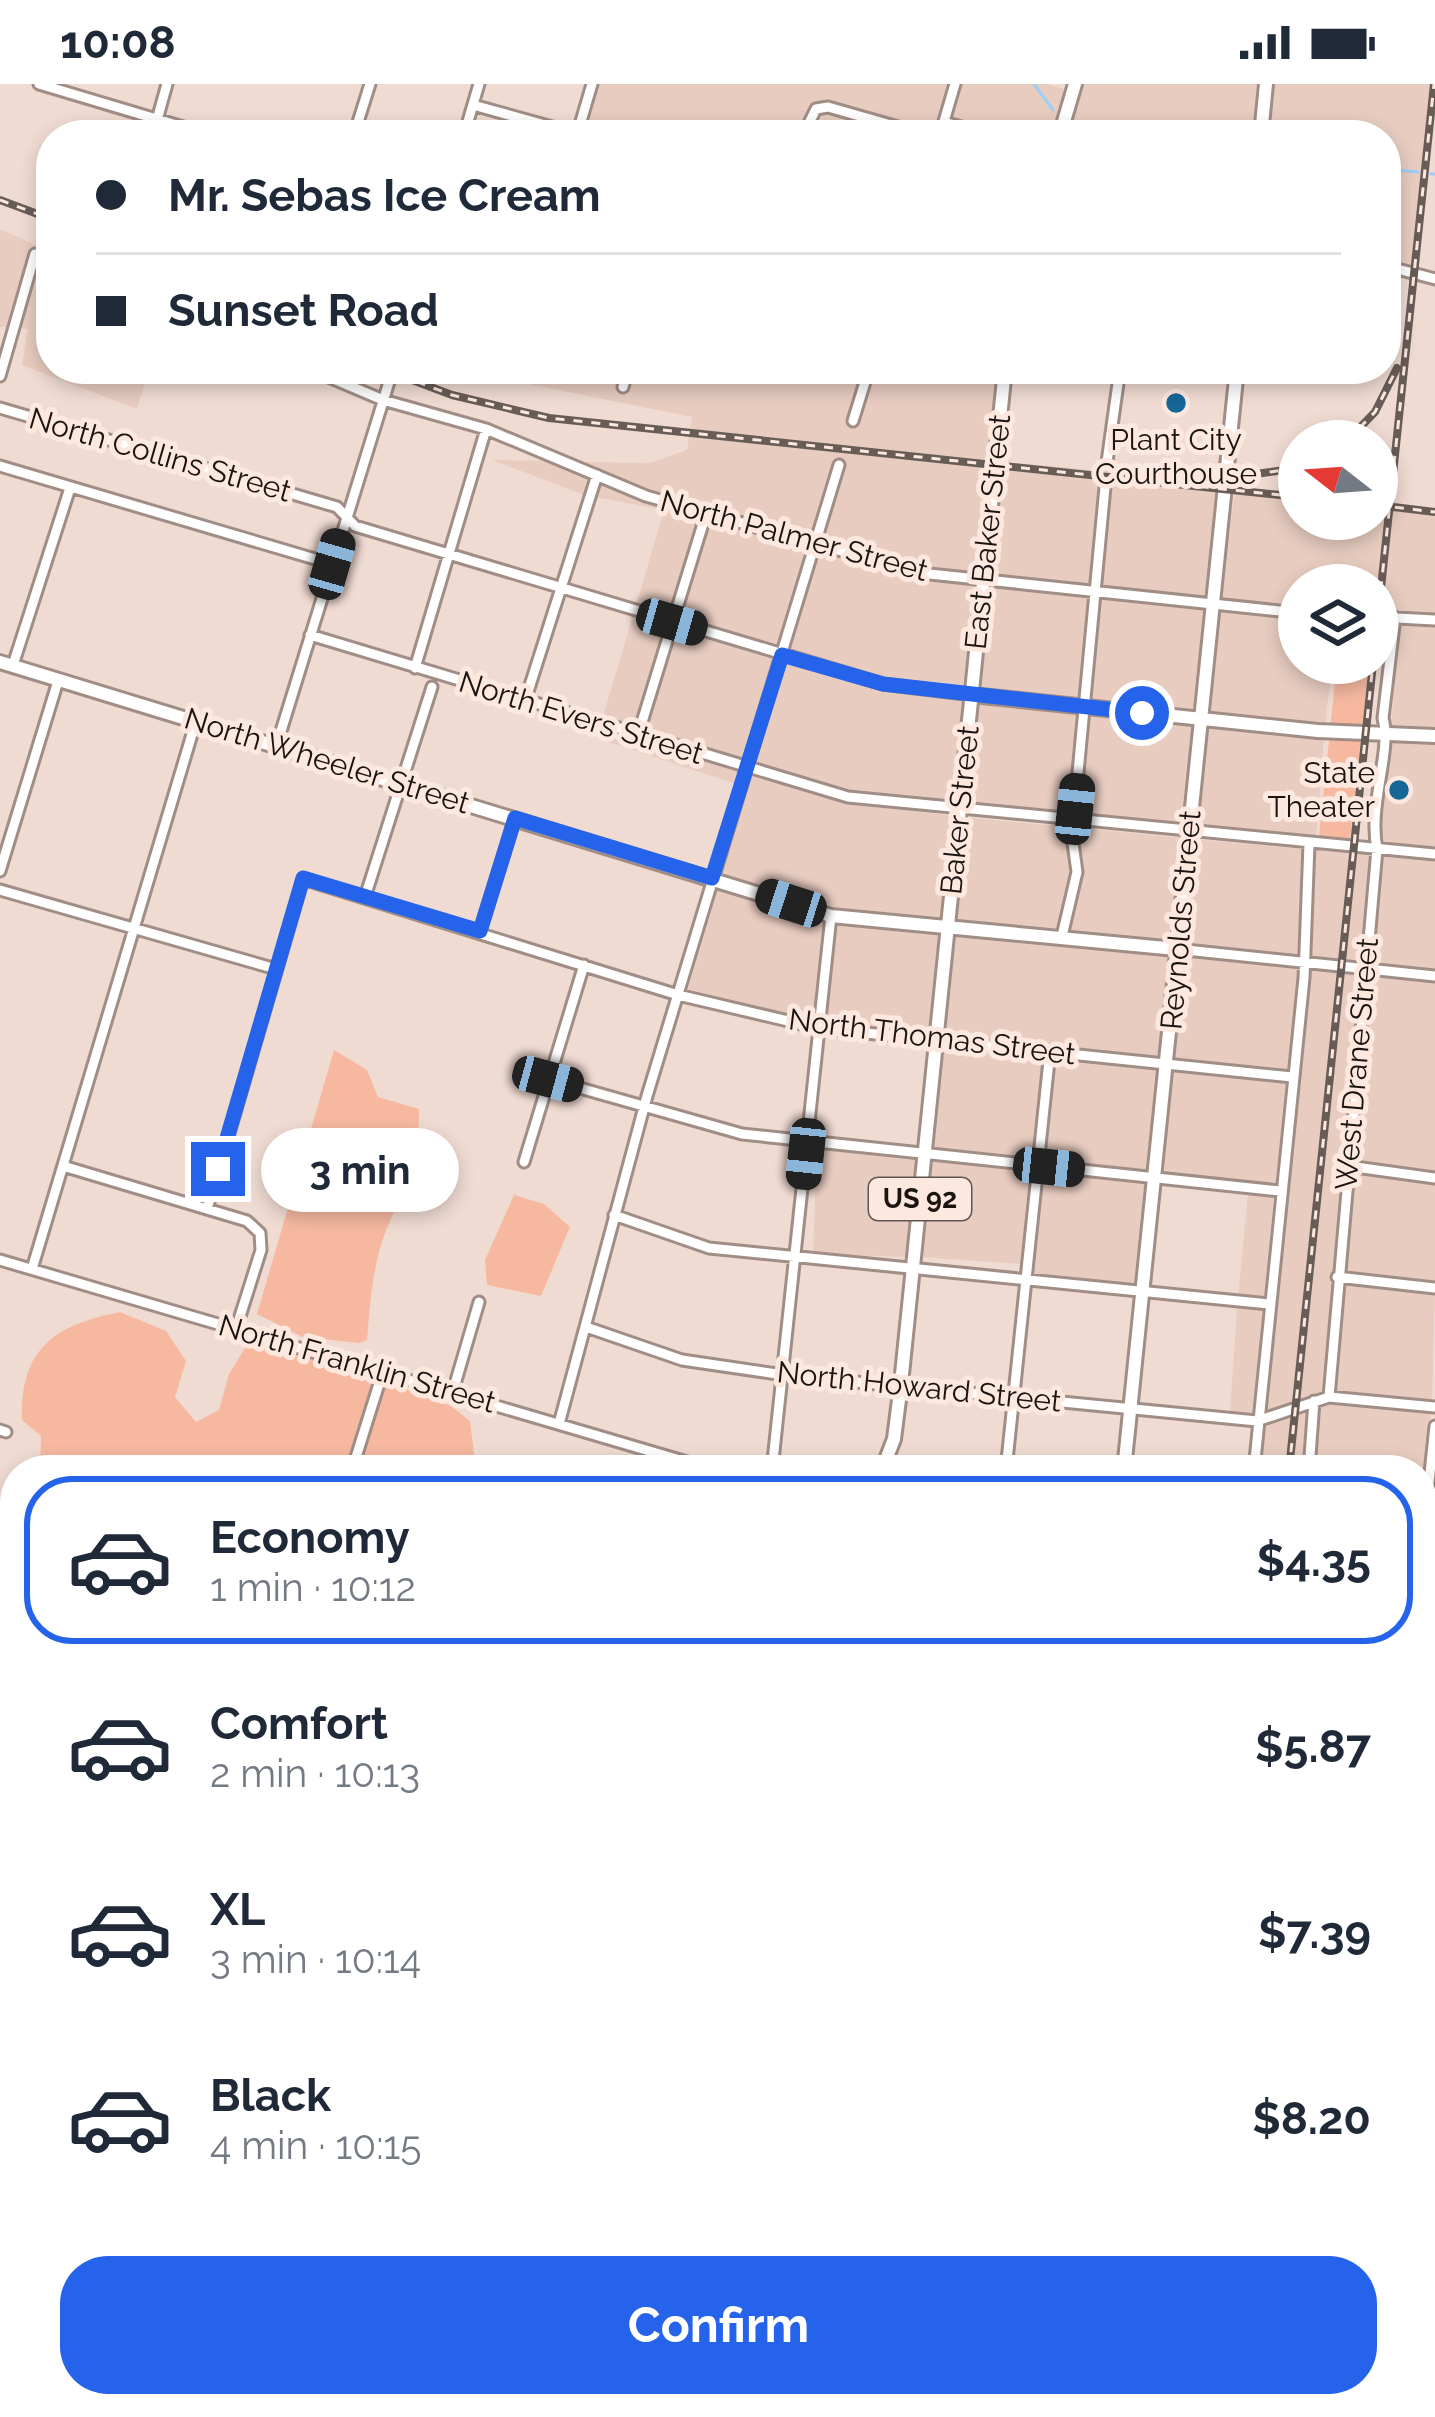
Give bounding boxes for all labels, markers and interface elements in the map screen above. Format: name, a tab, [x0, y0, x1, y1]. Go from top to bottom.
text: 10:08	[60, 16, 176, 69]
text: Mr. Sebas Ice Cream	[168, 169, 601, 222]
text: Sunset Road	[168, 284, 439, 337]
marker: Plant City Courthouse	[1163, 390, 1189, 416]
street label: North Collins Street	[25, 400, 295, 509]
street label: East Baker Street	[958, 413, 1017, 651]
north arrow	[1278, 420, 1398, 540]
map controls	[1278, 420, 1398, 684]
place label: Plant City Courthouse	[1095, 422, 1257, 491]
street label: North Palmer Street	[657, 483, 932, 588]
car	[305, 524, 359, 604]
button: layers	[1278, 564, 1398, 684]
car	[632, 595, 712, 649]
street label: North Evers Street	[455, 664, 707, 771]
route start	[1115, 686, 1169, 740]
street label: North Wheeler Street	[181, 701, 474, 821]
street label: Baker Street	[933, 724, 986, 896]
place label: State Theater	[1267, 755, 1375, 824]
car	[1053, 771, 1097, 847]
marker: State Theater	[1386, 777, 1412, 803]
street label: Reynolds Street	[1153, 809, 1208, 1031]
car	[751, 875, 831, 931]
street label: West Drane Street	[1328, 936, 1385, 1192]
street label: North Thomas Street	[787, 1002, 1077, 1071]
car	[509, 1052, 587, 1106]
car	[784, 1116, 828, 1192]
callout: 3 min	[260, 1127, 458, 1211]
route end	[191, 1142, 245, 1196]
car	[1011, 1145, 1087, 1189]
text: 3 min	[310, 1147, 410, 1193]
road number: US 92	[869, 1178, 971, 1220]
street label: North Franklin Street	[215, 1307, 500, 1420]
street label: North Howard Street	[775, 1354, 1063, 1419]
icon: car	[66, 1506, 174, 1614]
text: Economy	[210, 1511, 410, 1564]
text: $4.35	[1257, 1534, 1371, 1587]
text: 1 min · 10:12	[210, 1564, 416, 1610]
icon: car	[66, 1692, 174, 1800]
text: Comfort	[210, 1697, 388, 1750]
text: $5.87	[1255, 1720, 1371, 1773]
text: 2 min · 10:13	[210, 1750, 420, 1796]
icon: car	[66, 1878, 174, 1986]
text: XL	[210, 1883, 265, 1936]
text: $7.39	[1258, 1906, 1371, 1959]
text: 3 min · 10:14	[210, 1936, 421, 1982]
icon: car	[66, 2064, 174, 2172]
text: Black	[210, 2069, 331, 2122]
text: $8.20	[1252, 2092, 1371, 2145]
text: 4 min · 10:15	[210, 2122, 421, 2168]
button: Confirm	[60, 2256, 1377, 2394]

